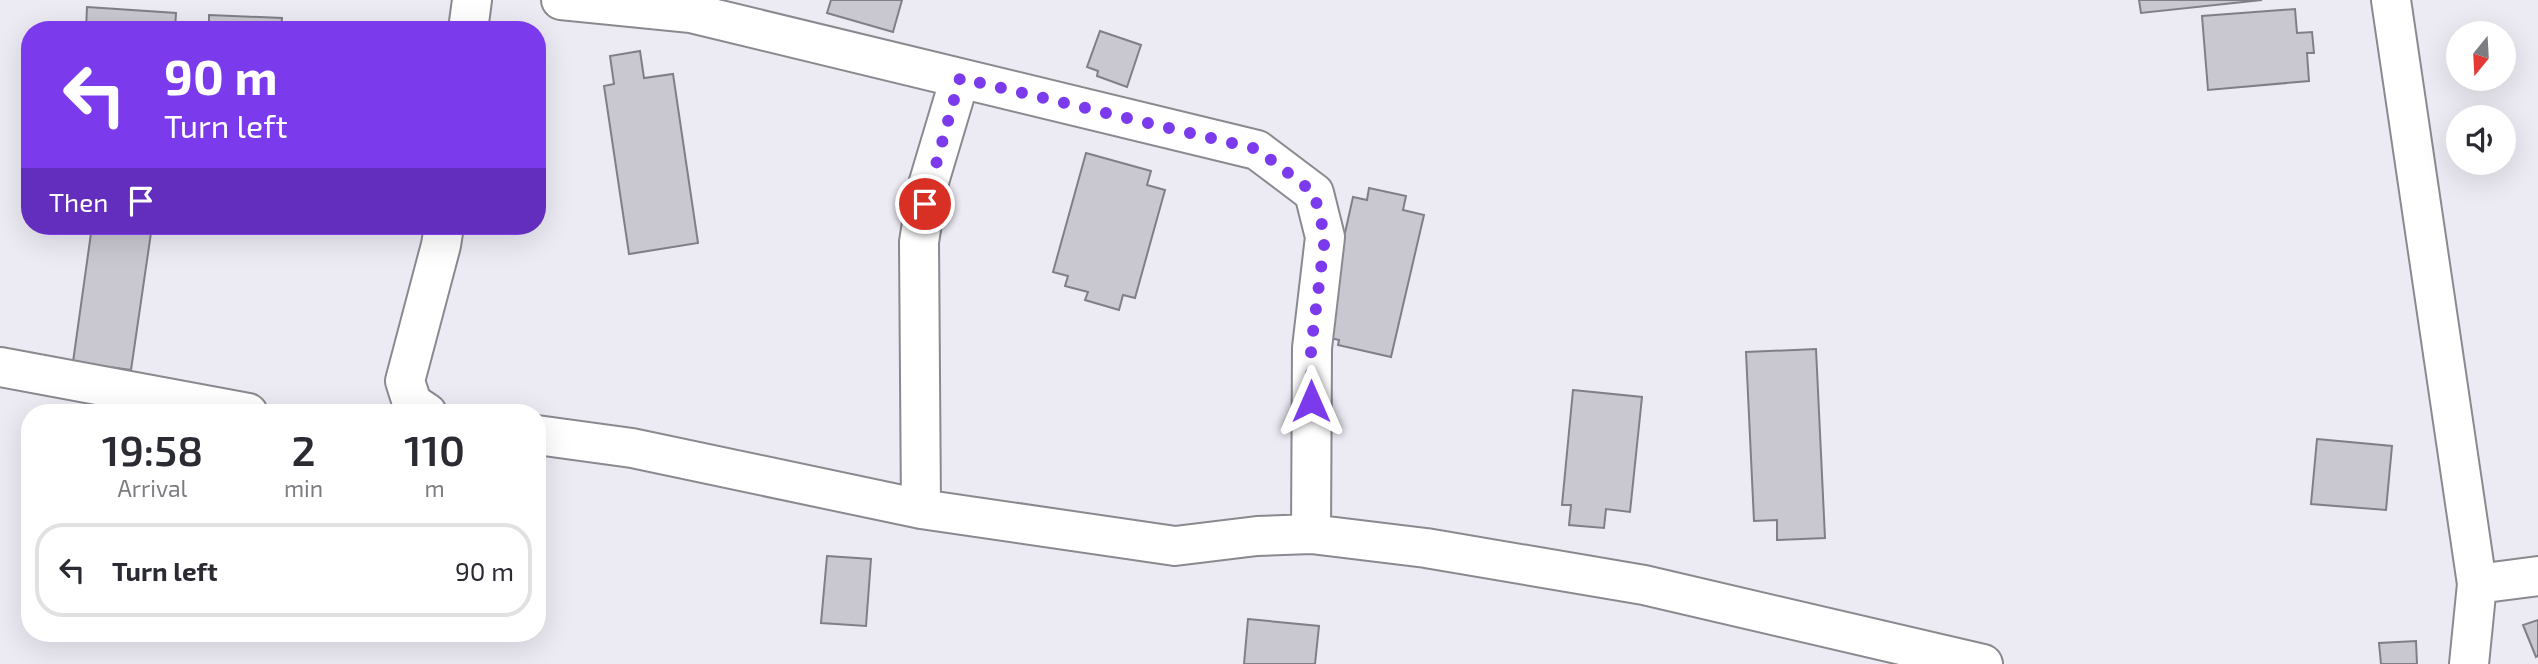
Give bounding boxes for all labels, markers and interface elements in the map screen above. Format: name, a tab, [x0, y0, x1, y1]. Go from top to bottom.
north arrow	[2446, 21, 2516, 91]
map controls	[2446, 21, 2516, 175]
text: 90 m	[164, 46, 278, 105]
icon: left	[49, 49, 140, 140]
button: sound	[2446, 105, 2516, 175]
text: Turn left	[164, 106, 288, 144]
pin	[895, 174, 955, 234]
icon: arrive	[122, 182, 160, 220]
icon: arrive	[906, 185, 944, 223]
text: Then	[49, 186, 108, 217]
position arrow	[1274, 364, 1348, 438]
text: 19:58	[102, 424, 203, 474]
text: 2	[291, 424, 316, 474]
text: 110	[404, 424, 465, 474]
text: Arrival	[117, 474, 187, 502]
text: min	[284, 474, 323, 502]
text: m	[424, 474, 445, 502]
icon: left	[53, 551, 91, 589]
text: Turn left	[112, 555, 218, 586]
text: 90 m	[455, 555, 514, 586]

